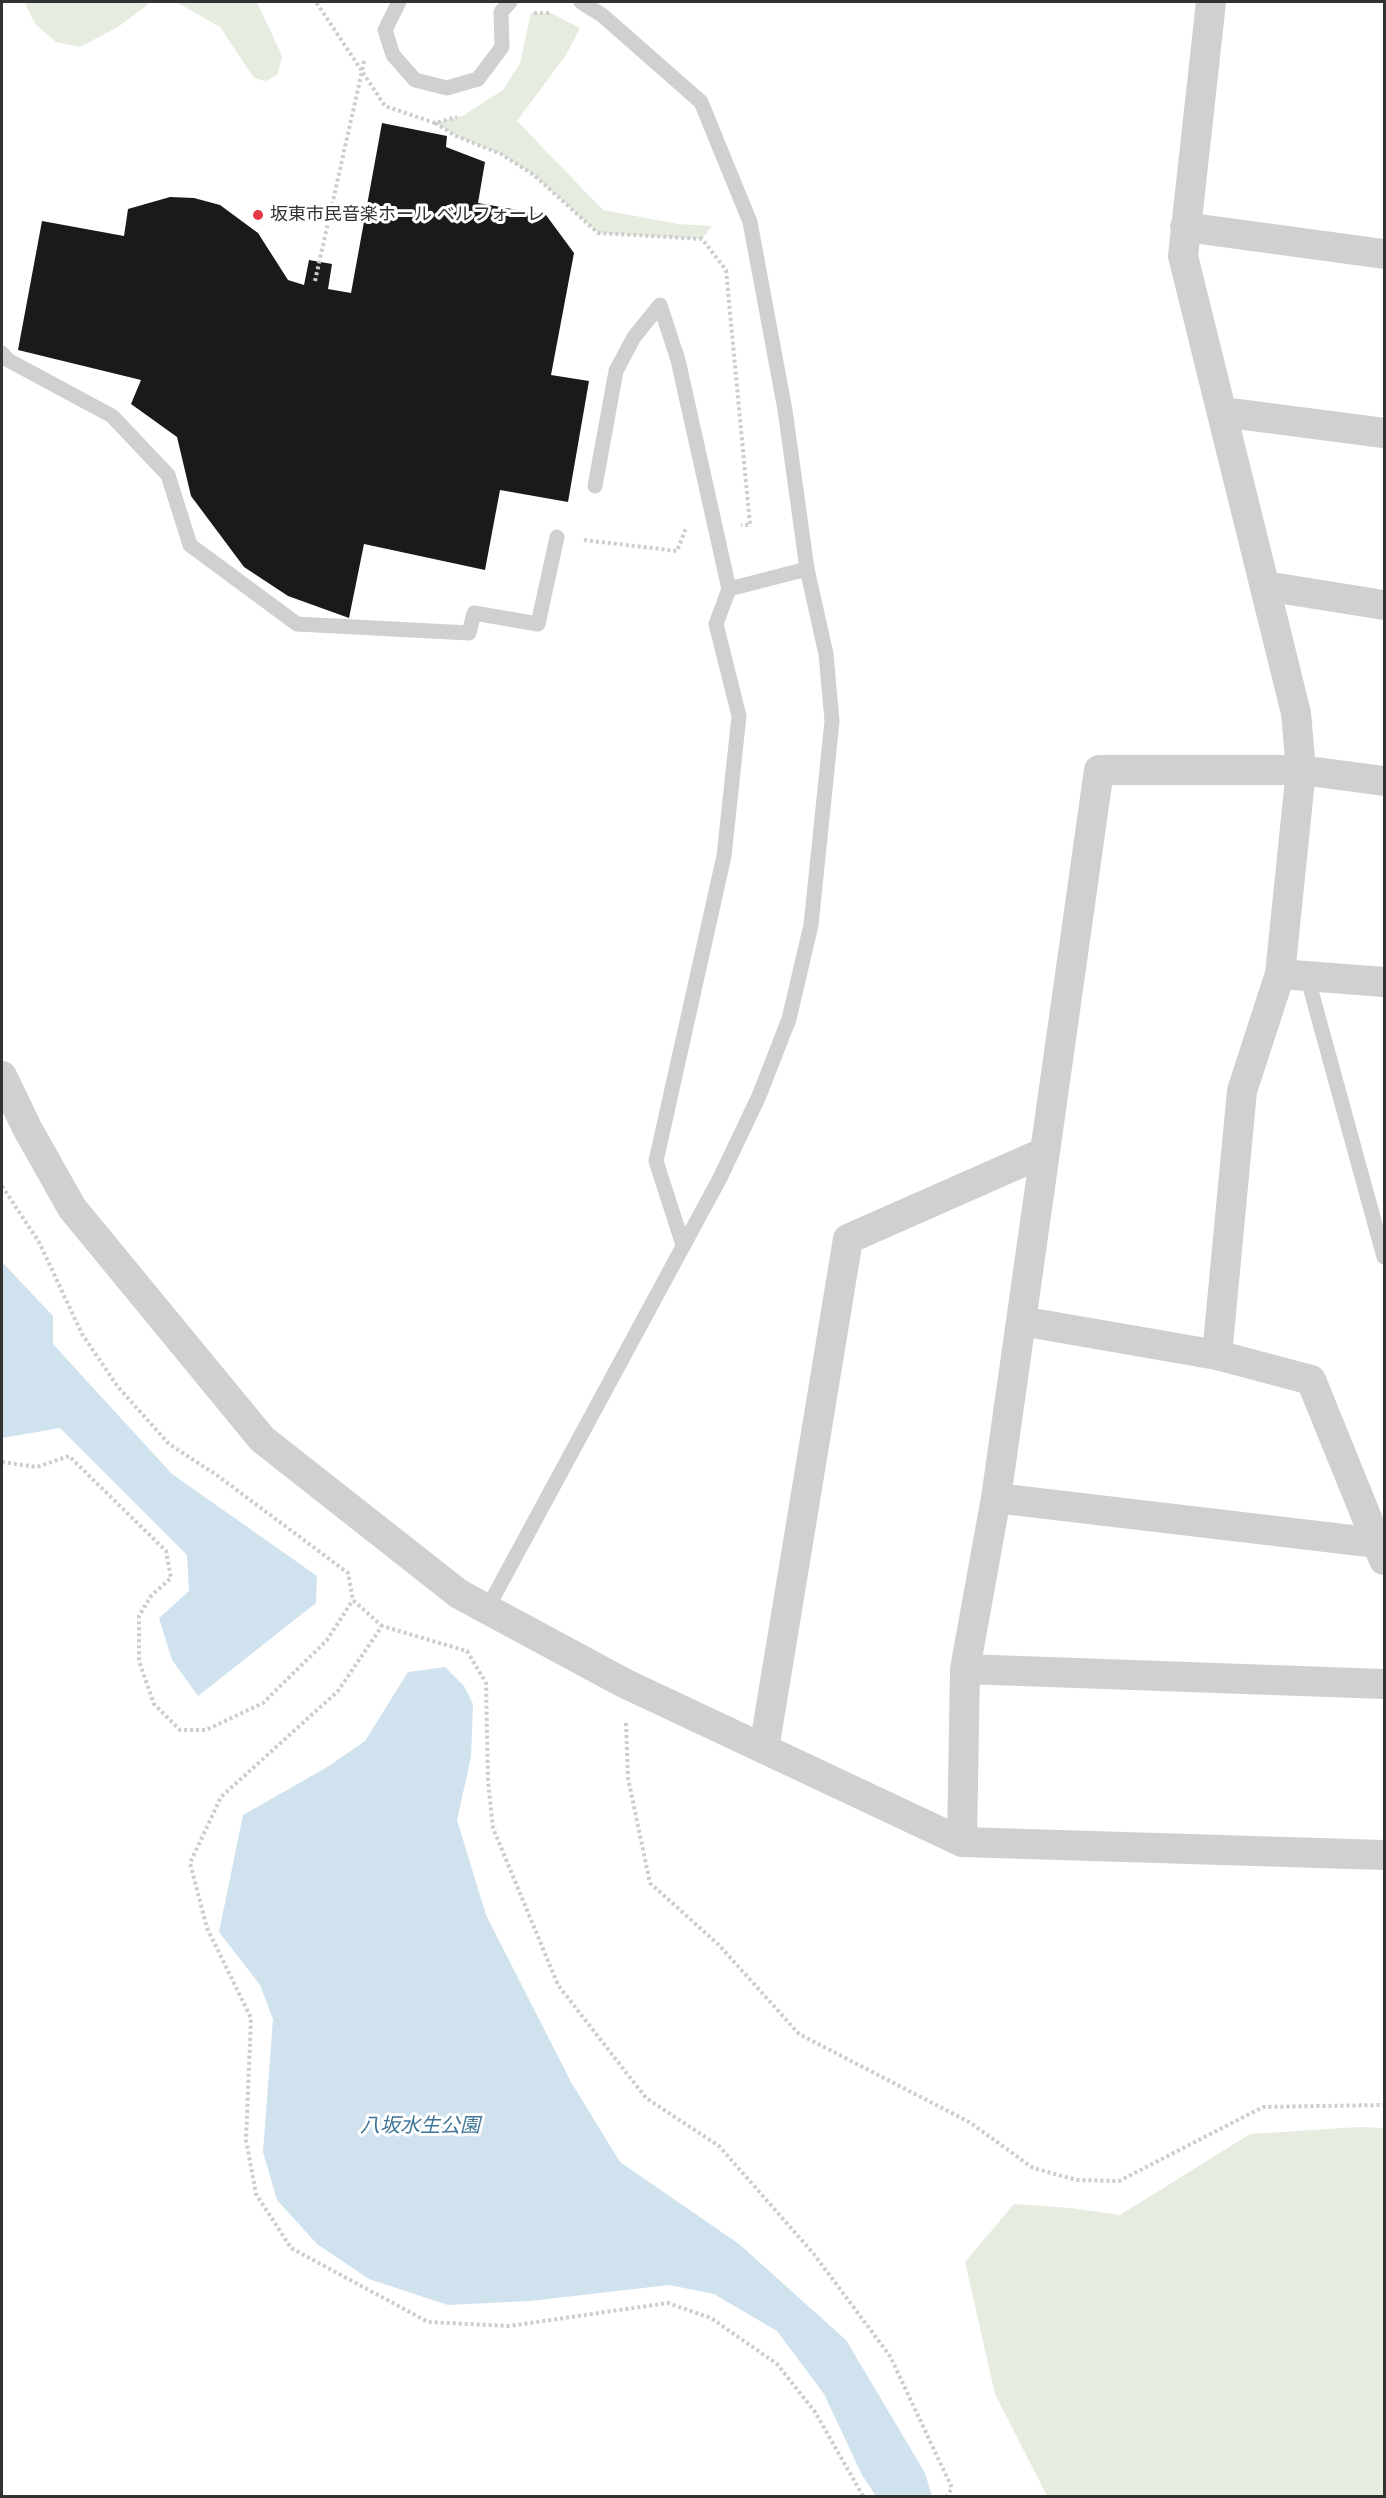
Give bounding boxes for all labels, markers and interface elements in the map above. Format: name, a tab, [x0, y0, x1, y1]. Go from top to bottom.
place label: 坂東市民音楽ホール ベルフォーレ	[270, 204, 545, 226]
marker: 坂東市民音楽ホール ベルフォーレ	[251, 208, 265, 222]
water label: 八坂水生公園	[360, 2114, 480, 2138]

